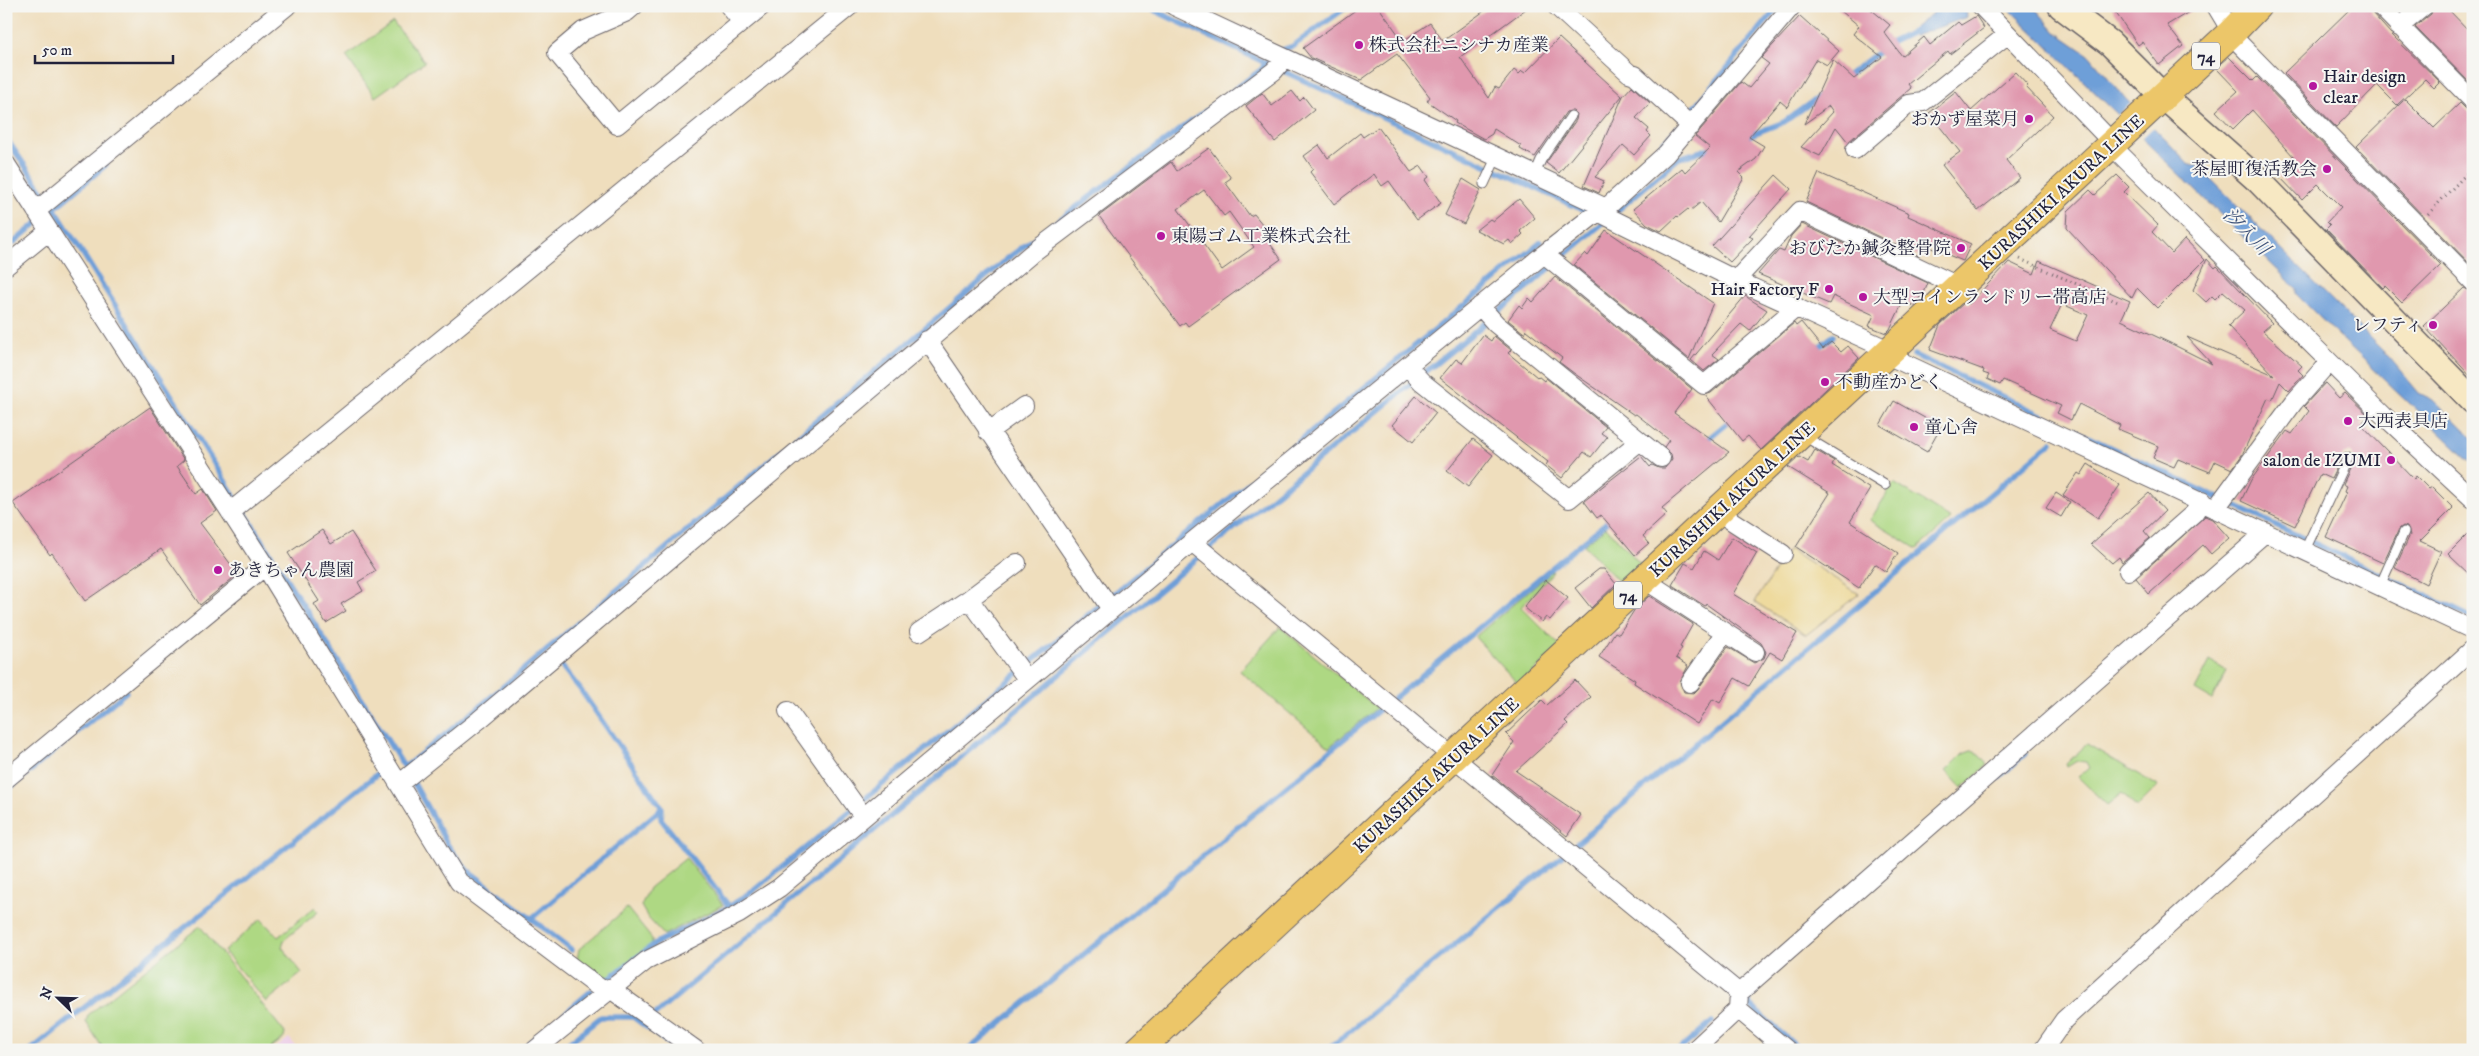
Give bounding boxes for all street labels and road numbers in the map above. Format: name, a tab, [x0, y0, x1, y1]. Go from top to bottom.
road number: 74	[2192, 42, 2220, 70]
street label: KURASHIKI AKURA LINE	[1974, 110, 2149, 275]
street label: KURASHIKI AKURA LINE	[1645, 417, 1820, 582]
road number: 74	[1614, 582, 1642, 608]
street label: KURASHIKI AKURA LINE	[1349, 693, 1524, 858]

